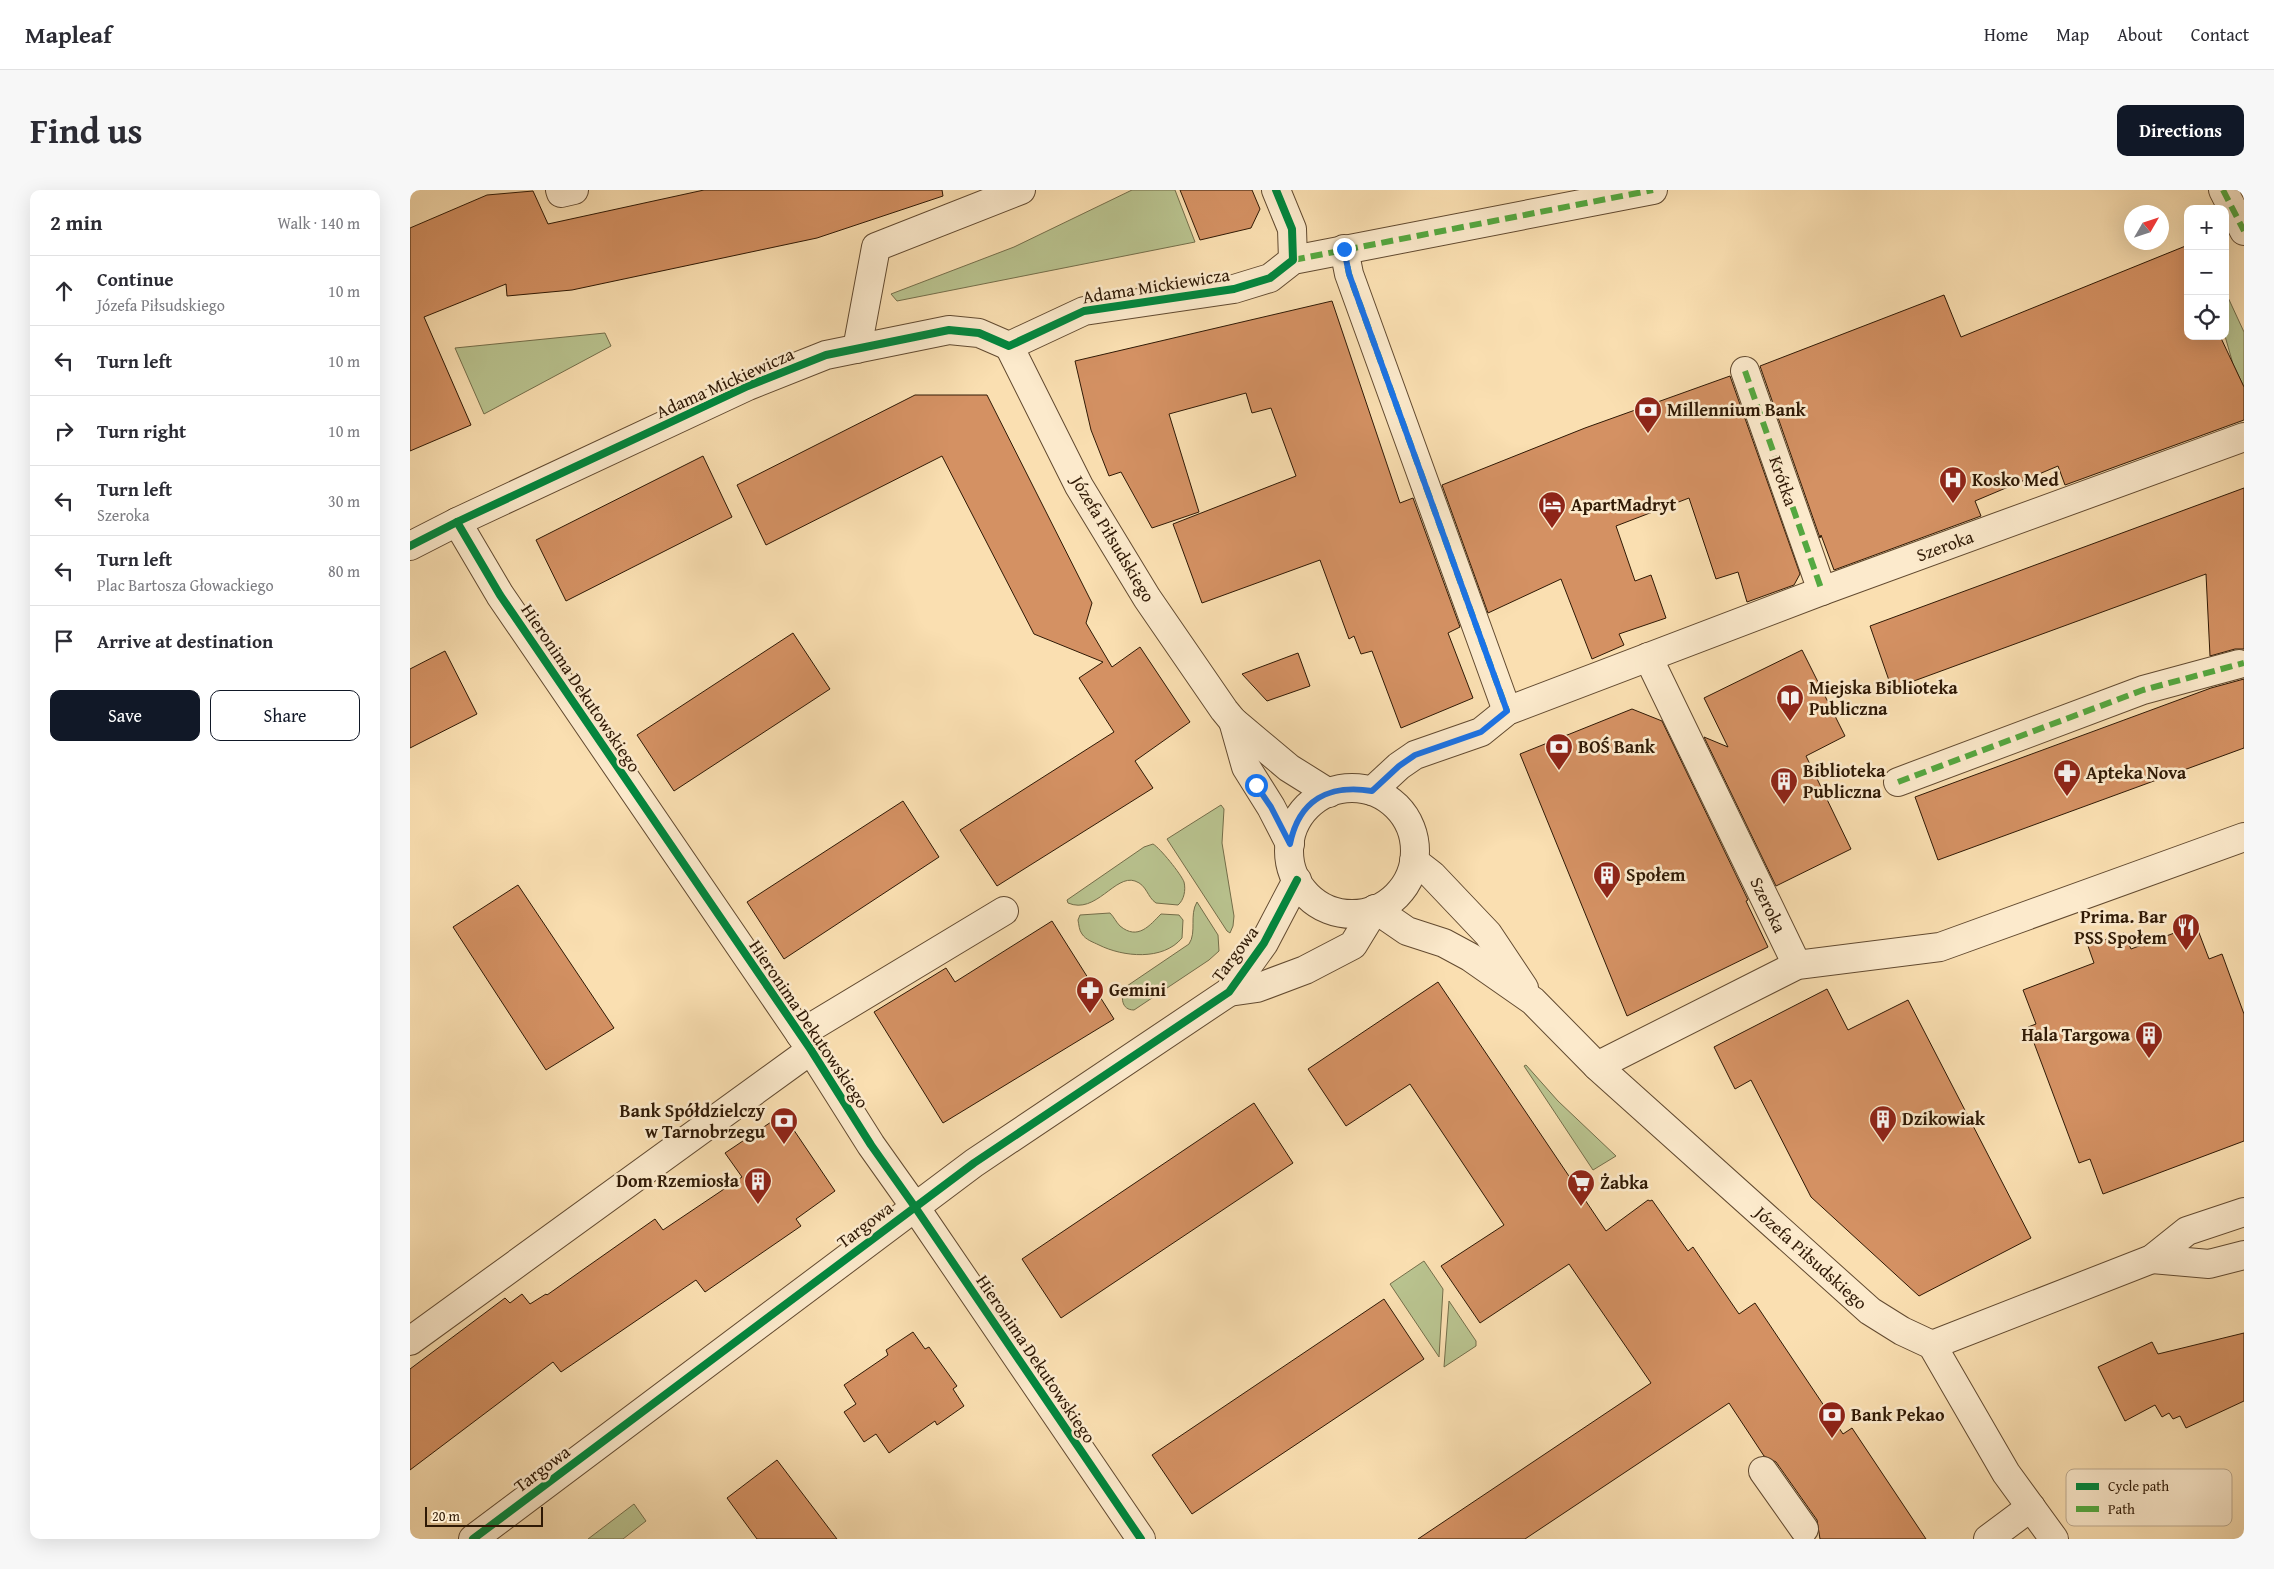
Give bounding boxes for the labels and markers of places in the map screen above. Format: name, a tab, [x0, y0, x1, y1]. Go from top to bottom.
bank icon: Millennium Bank	[1633, 395, 1663, 434]
place label: Millennium Bank	[1667, 396, 1807, 423]
hospital icon: Kosko Med	[1938, 465, 1968, 504]
place label: Kosko Med	[1972, 466, 2059, 493]
hotel icon: ApartMadryt	[1537, 490, 1567, 529]
place label: ApartMadryt	[1571, 491, 1677, 518]
place label: Miejska Biblioteka Publiczna	[1809, 674, 1959, 722]
library icon: Miejska Biblioteka Publiczna	[1775, 683, 1805, 722]
bank icon: BOŚ Bank	[1544, 732, 1574, 771]
place label: BOŚ Bank	[1578, 733, 1656, 760]
place label: Biblioteka Publiczna	[1803, 757, 1886, 805]
pharmacy icon: Apteka Nova	[2052, 758, 2082, 797]
place label: Apteka Nova	[2086, 759, 2187, 786]
building icon: Biblioteka Publiczna	[1769, 766, 1799, 805]
building icon: Społem	[1592, 860, 1622, 899]
place label: Społem	[1626, 861, 1686, 888]
place label: Prima. Bar PSS Społem	[2074, 903, 2168, 951]
restaurant icon: Prima. Bar PSS Społem	[2171, 912, 2201, 951]
pharmacy icon: Gemini	[1075, 975, 1105, 1014]
place label: Gemini	[1109, 976, 1166, 1003]
building icon: Hala Targowa	[2134, 1020, 2164, 1059]
place label: Hala Targowa	[2021, 1021, 2131, 1048]
place label: Bank Spółdzielczy w Tarnobrzegu	[620, 1097, 766, 1145]
building icon: Dzikowiak	[1868, 1104, 1898, 1143]
place label: Dzikowiak	[1902, 1105, 1986, 1132]
bank icon: Bank Spółdzielczy w Tarnobrzegu	[769, 1106, 799, 1145]
building icon: Dom Rzemiosła	[743, 1166, 773, 1205]
place label: Dom Rzemiosła	[616, 1167, 740, 1194]
supermarket icon: Żabka	[1566, 1168, 1596, 1207]
place label: Żabka	[1600, 1169, 1649, 1196]
bank icon: Bank Pekao	[1817, 1400, 1847, 1439]
place label: Bank Pekao	[1851, 1401, 1945, 1428]

